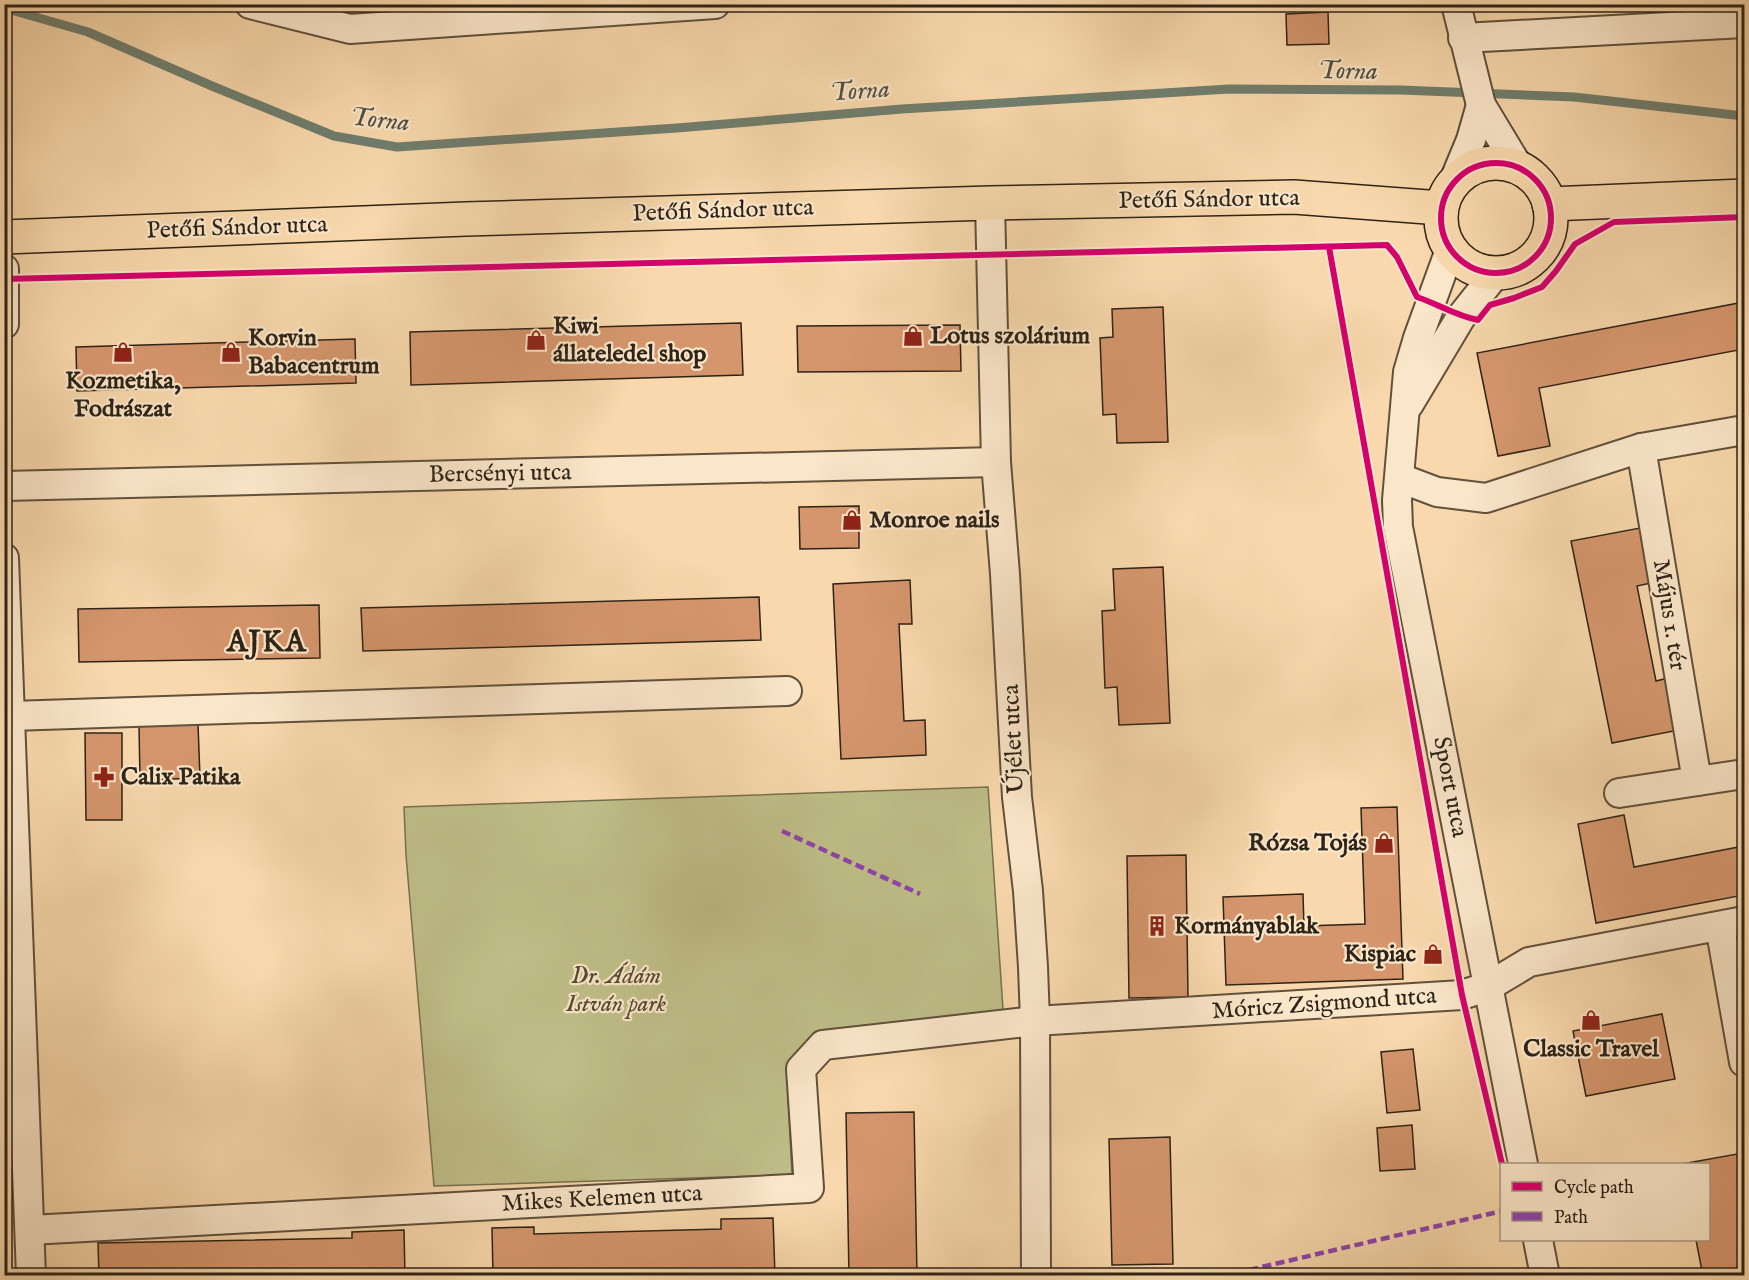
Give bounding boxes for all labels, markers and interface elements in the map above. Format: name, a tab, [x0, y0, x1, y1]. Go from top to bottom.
water label: Torna	[1318, 54, 1378, 88]
water label: Torna	[829, 72, 891, 110]
water label: Torna	[349, 100, 411, 140]
street label: Petőfi Sándor utca	[1118, 183, 1301, 217]
street label: Petőfi Sándor utca	[632, 192, 815, 230]
street label: Petőfi Sándor utca	[146, 209, 329, 247]
place label: Kiwi állateledel shop	[553, 311, 706, 370]
place label: Lotus szolárium	[930, 321, 1090, 352]
place label: Korvin Babacentrum	[248, 323, 380, 382]
shop icon: Lotus szolárium	[901, 324, 925, 348]
shop icon: Kiwi állateledel shop	[524, 328, 548, 352]
shop icon: Kozmetika, Fodrászat	[111, 340, 135, 364]
shop icon: Korvin Babacentrum	[219, 340, 243, 364]
place label: Kozmetika, Fodrászat	[65, 366, 181, 425]
street label: Bercsényi utca	[428, 457, 572, 491]
place label: Monroe nails	[869, 505, 1000, 536]
shop icon: Monroe nails	[840, 508, 864, 532]
street label: Május 1. tér	[1645, 557, 1693, 673]
district label: AJKA	[226, 624, 307, 662]
street label: Újélet utca	[996, 683, 1032, 794]
street label: Sport utca	[1425, 734, 1475, 841]
place label: Calix Patika	[121, 762, 241, 793]
pharmacy icon: Calix Patika	[92, 765, 116, 789]
place label: Rózsa Tojás	[1248, 828, 1368, 859]
shop icon: Rózsa Tojás	[1372, 831, 1396, 855]
place label: Kormányablak	[1174, 911, 1320, 942]
building icon: Kormányablak	[1145, 914, 1169, 938]
place label: Kispiac	[1344, 939, 1416, 970]
shop icon: Kispiac	[1421, 942, 1445, 966]
park label: Dr. Ádám István park	[565, 961, 666, 1020]
street label: Móricz Zsigmond utca	[1211, 981, 1438, 1027]
shop icon: Classic Travel	[1579, 1008, 1603, 1032]
place label: Classic Travel	[1523, 1034, 1659, 1065]
legend	[1500, 1163, 1710, 1241]
text: Cycle path	[1554, 1177, 1634, 1200]
street label: Mikes Kelemen utca	[501, 1178, 704, 1220]
text: Path	[1554, 1207, 1588, 1230]

